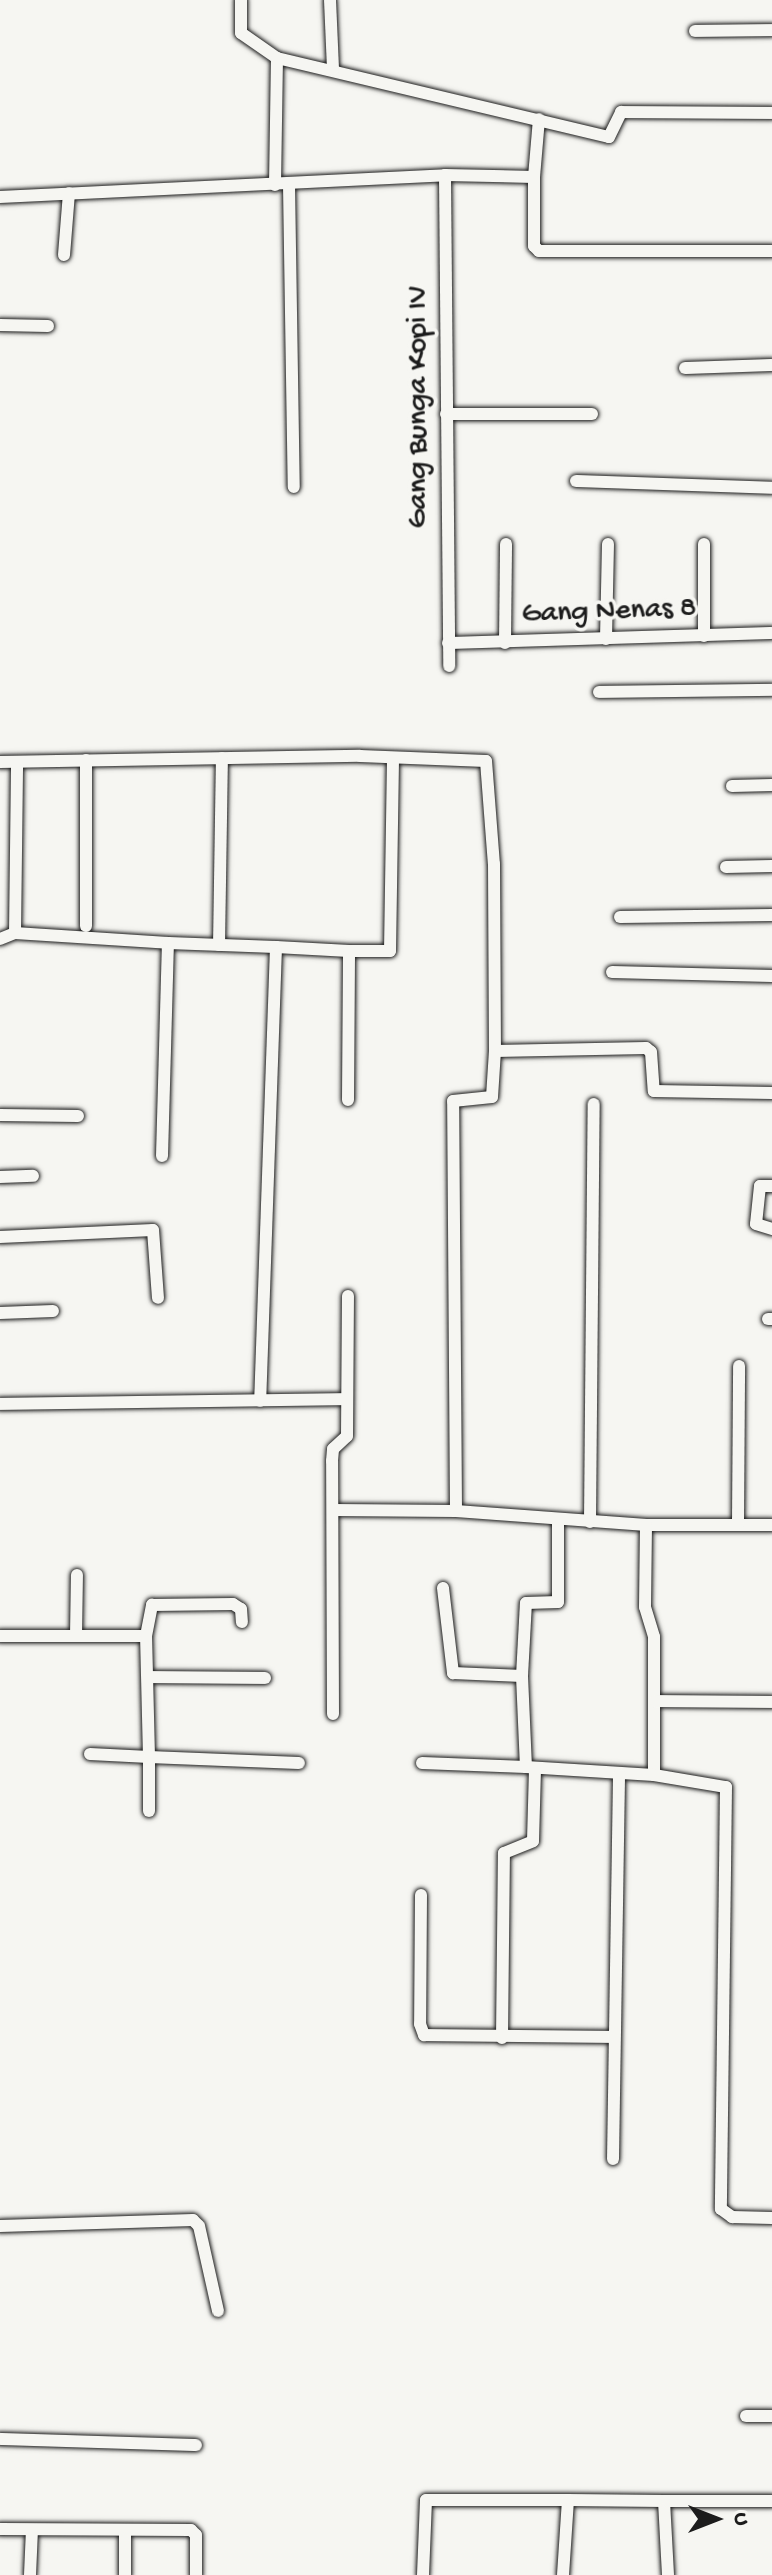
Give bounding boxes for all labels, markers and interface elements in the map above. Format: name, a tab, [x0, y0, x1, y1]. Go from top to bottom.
street label: Gang Bunga Kopi IV	[402, 286, 438, 528]
street label: Gang Nenas 8	[521, 592, 697, 634]
north arrow	[676, 2479, 756, 2559]
text: U	[727, 2513, 753, 2525]

